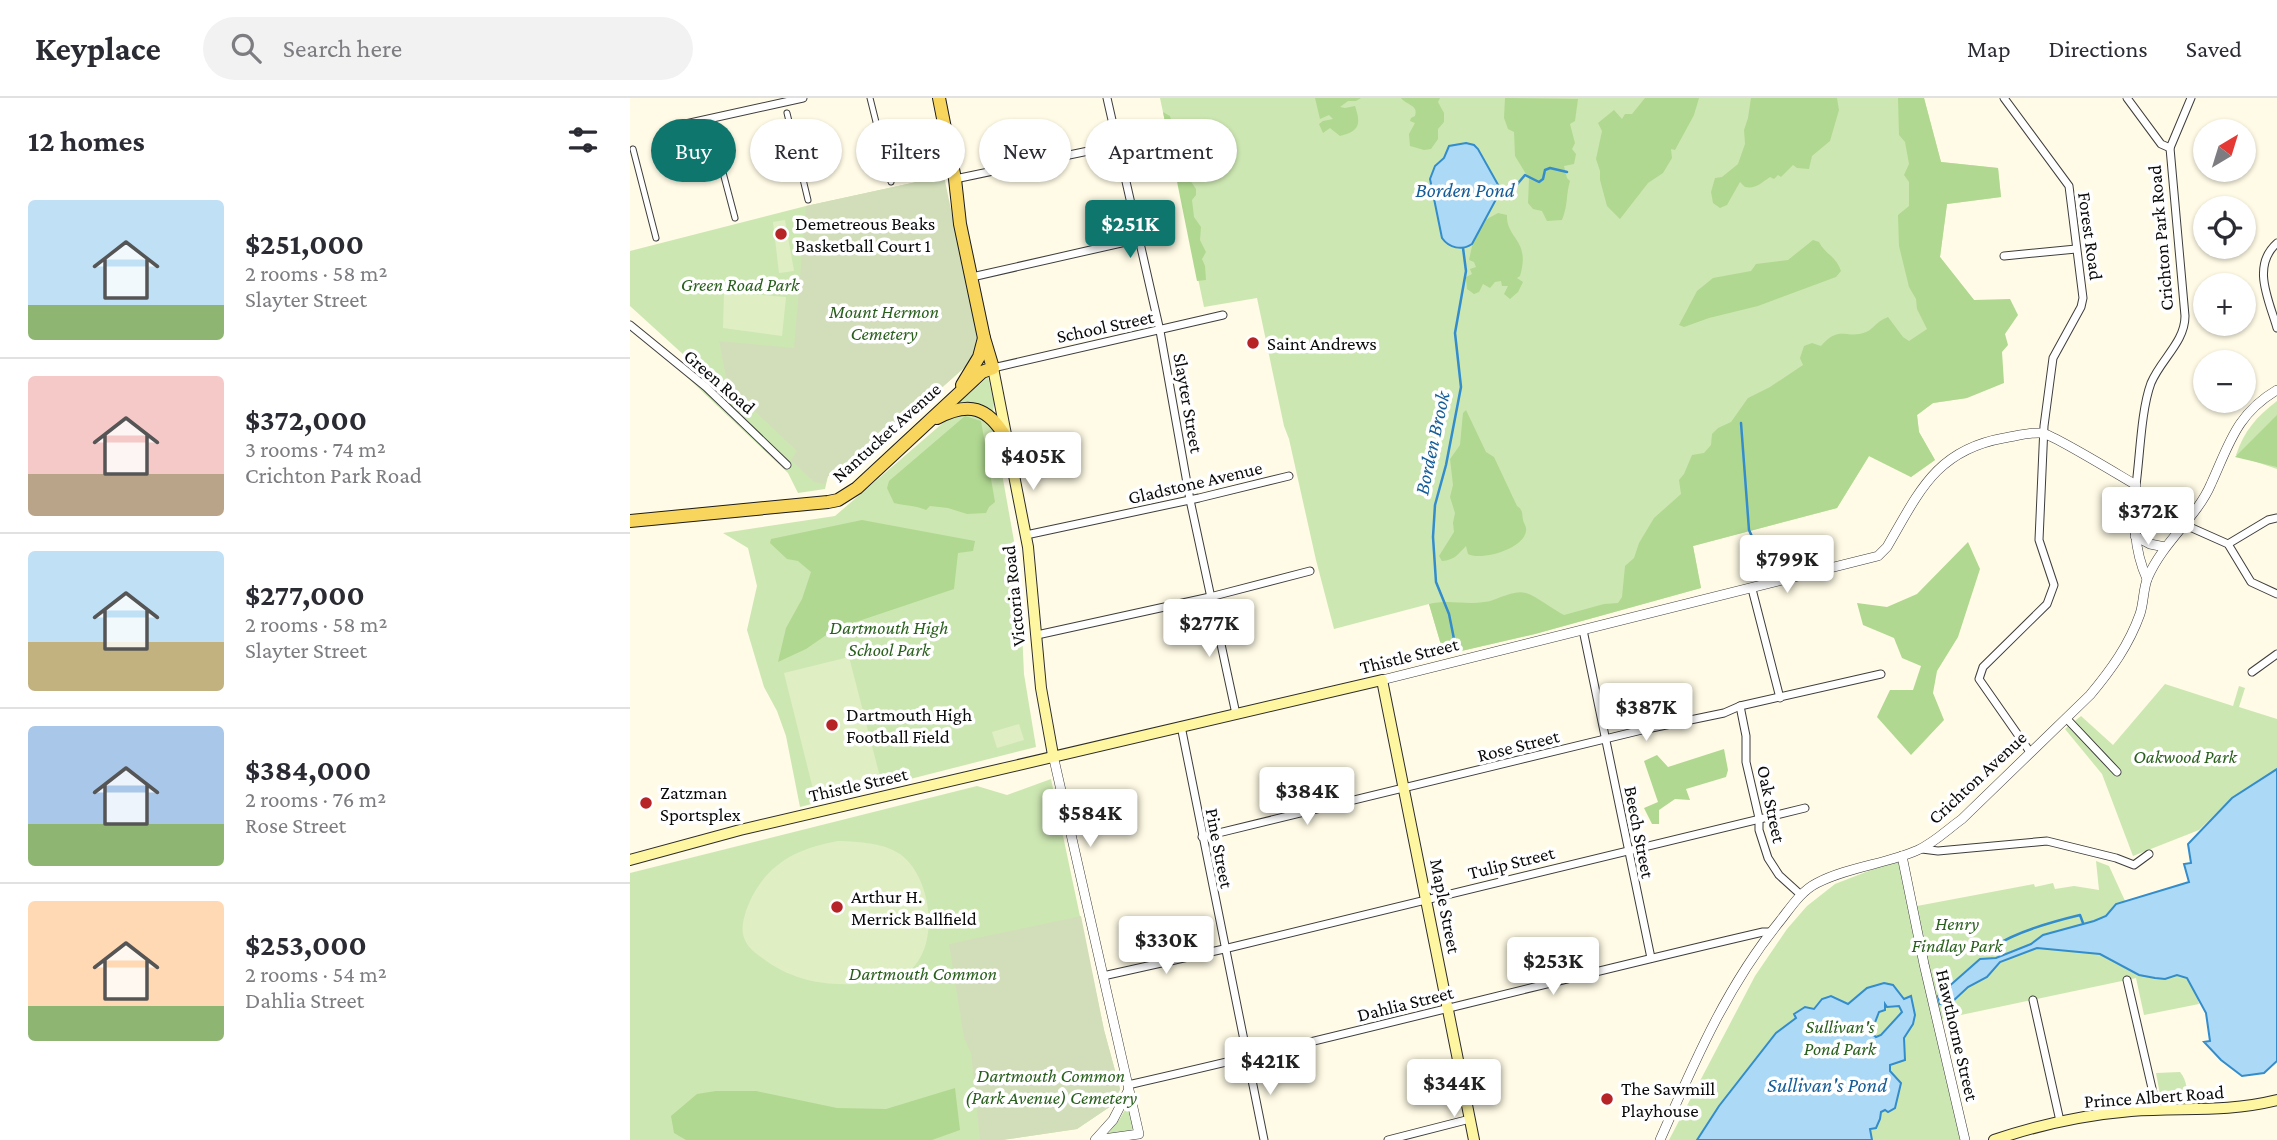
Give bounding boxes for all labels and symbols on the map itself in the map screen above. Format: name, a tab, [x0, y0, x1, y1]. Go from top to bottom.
north arrow	[2193, 119, 2256, 182]
street label: Crichton Park Road	[2144, 164, 2177, 312]
water label: Borden Pond	[1415, 178, 1516, 202]
street label: Forest Road	[2074, 191, 2107, 282]
pin: $251K	[1081, 200, 1179, 260]
place label: Demetreous Beaks Basketball Court 1	[795, 213, 935, 256]
marker: Demetreous Beaks Basketball Court 1	[773, 226, 789, 242]
park label: Green Road Park	[681, 274, 800, 295]
park label: Mount Hermon Cemetery	[828, 301, 939, 344]
street label: School Street	[1055, 306, 1156, 347]
place label: Saint Andrews	[1267, 333, 1377, 354]
marker: Saint Andrews	[1245, 335, 1261, 351]
street label: Green Road	[680, 345, 760, 418]
street label: Slayter Street	[1169, 352, 1208, 455]
street label: Nantucket Avenue	[828, 378, 945, 487]
water label: Borden Brook	[1409, 388, 1455, 497]
pin: $405K	[984, 432, 1082, 492]
street label: Gladstone Avenue	[1126, 457, 1264, 508]
pin: $372K	[2099, 488, 2197, 547]
pin: $799K	[1738, 536, 1836, 595]
street label: Victoria Road	[998, 544, 1029, 648]
pin: $277K	[1160, 600, 1258, 659]
park label: Dartmouth High School Park	[830, 617, 948, 660]
street label: Thistle Street	[1358, 633, 1461, 678]
pin: $387K	[1597, 684, 1695, 743]
place label: Dartmouth High Football Field	[846, 704, 972, 747]
marker: Dartmouth High Football Field	[824, 717, 840, 733]
street label: Rose Street	[1475, 725, 1562, 766]
street label: Crichton Avenue	[1924, 727, 2031, 828]
park label: Oakwood Park	[2133, 746, 2238, 767]
street label: Thistle Street	[807, 763, 910, 806]
street label: Oak Street	[1753, 763, 1790, 845]
pin: $384K	[1258, 768, 1356, 827]
place label: Zatzman Sportsplex	[660, 782, 741, 825]
street label: Beech Street	[1620, 784, 1659, 881]
pin: $584K	[1041, 790, 1139, 849]
marker: Zatzman Sportsplex	[638, 795, 654, 811]
street label: Pine Street	[1201, 806, 1238, 891]
street label: Tulip Street	[1466, 841, 1557, 883]
street label: Maple Street	[1426, 857, 1465, 956]
place label: Arthur H. Merrick Ballfield	[851, 886, 977, 929]
marker: Arthur H. Merrick Ballfield	[829, 899, 845, 915]
park label: Henry Findlay Park	[1912, 913, 2003, 956]
pin: $330K	[1117, 916, 1215, 976]
pin: $253K	[1504, 937, 1602, 997]
park label: Dartmouth Common	[849, 963, 997, 984]
street label: Hawthorne Street	[1932, 967, 1983, 1104]
street label: Dahlia Street	[1355, 981, 1456, 1026]
park label: Sullivan's Pond Park	[1804, 1016, 1877, 1059]
pin: $421K	[1221, 1038, 1319, 1097]
pin: $344K	[1405, 1060, 1503, 1119]
park label: Dartmouth Common (Park Avenue) Cemetery	[965, 1065, 1137, 1109]
water label: Sullivan's Pond	[1767, 1073, 1888, 1097]
place label: The Sawmill Playhouse	[1621, 1078, 1715, 1121]
street label: Prince Albert Road	[2083, 1081, 2225, 1112]
marker: The Sawmill Playhouse	[1599, 1091, 1615, 1107]

